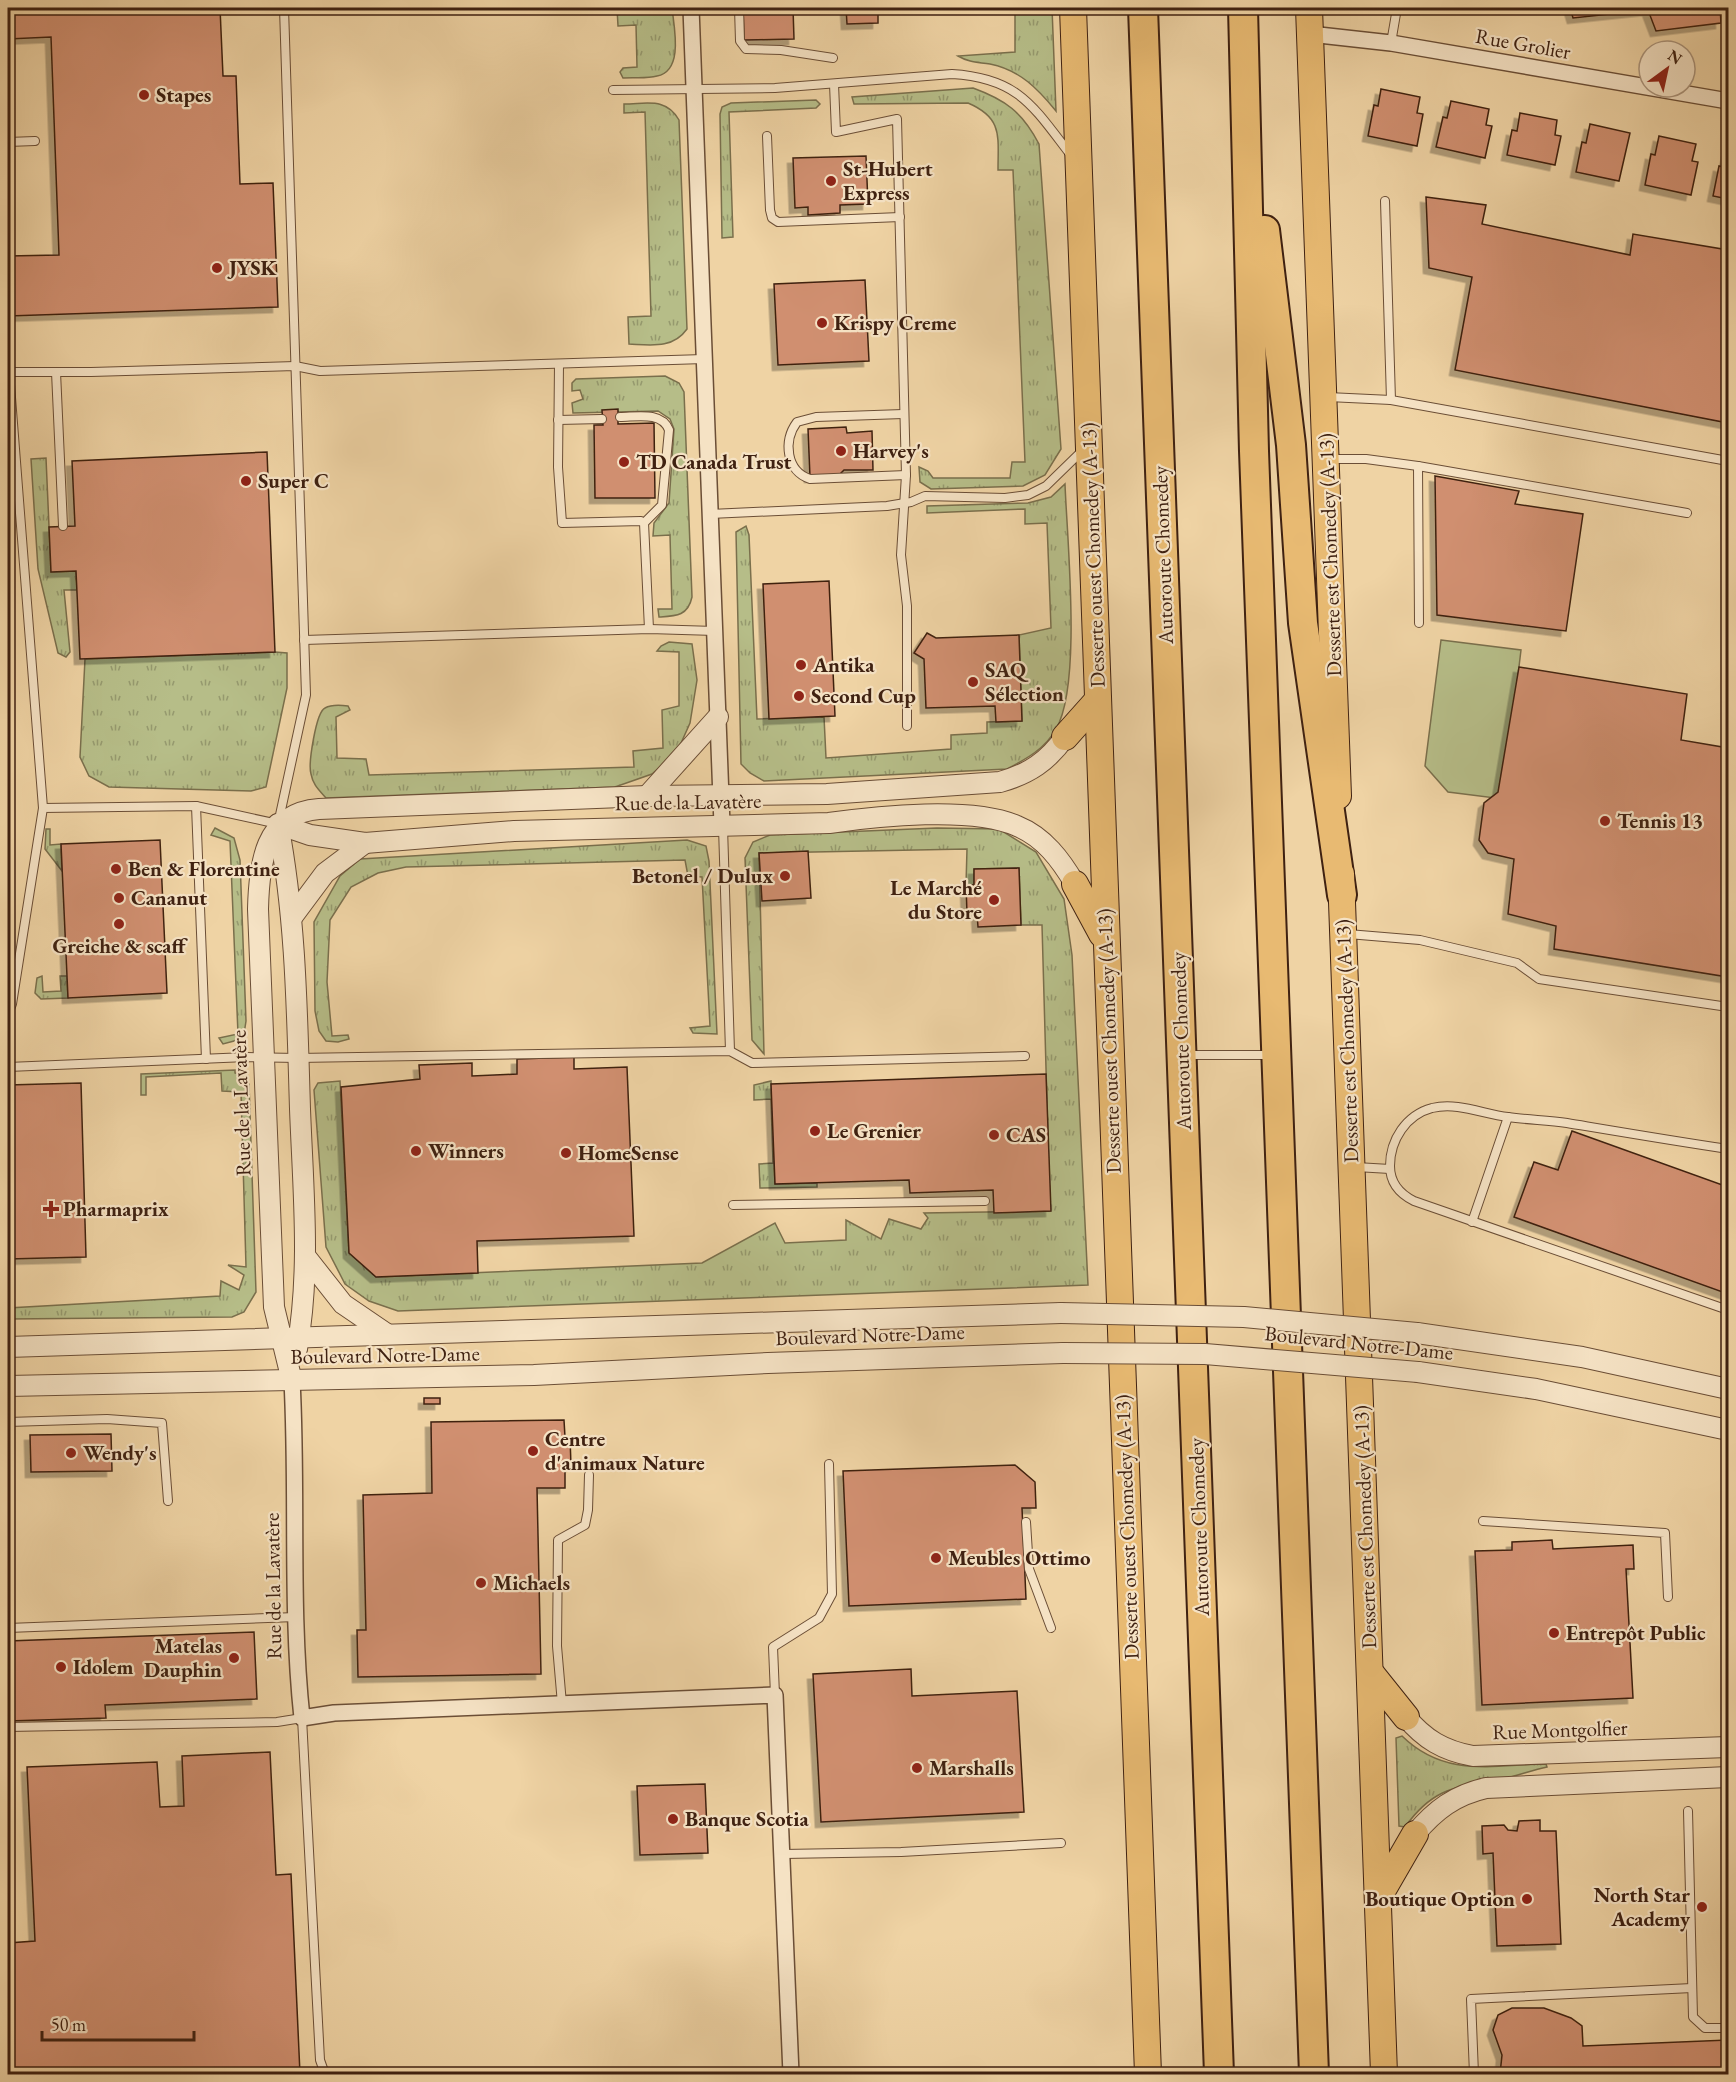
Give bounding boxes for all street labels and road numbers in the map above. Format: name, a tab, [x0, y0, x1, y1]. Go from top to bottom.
street label: Rue Grolier	[1473, 22, 1573, 65]
street label: Desserte ouest Chomedey (A-13)	[1074, 422, 1111, 688]
street label: Desserte est Chomedey (A-13)	[1312, 433, 1347, 677]
street label: Autoroute Chomedey	[1146, 465, 1179, 646]
street label: Rue de la Lavatère	[614, 787, 761, 816]
street label: Desserte ouest Chomedey (A-13)	[1090, 908, 1127, 1174]
street label: Desserte est Chomedey (A-13)	[1329, 919, 1364, 1163]
street label: Autoroute Chomedey	[1164, 951, 1197, 1132]
street label: Rue de la Lavatère	[224, 1029, 257, 1177]
street label: Boulevard Notre-Dame	[775, 1318, 965, 1351]
street label: Boulevard Notre-Dame	[1263, 1319, 1455, 1366]
street label: Boulevard Notre-Dame	[290, 1339, 480, 1370]
street label: Desserte ouest Chomedey (A-13)	[1108, 1394, 1145, 1660]
street label: Desserte est Chomedey (A-13)	[1347, 1405, 1382, 1649]
street label: Autoroute Chomedey	[1182, 1437, 1215, 1618]
street label: Rue de la Lavatère	[258, 1513, 287, 1660]
street label: Rue Montgolfier	[1492, 1714, 1628, 1745]

